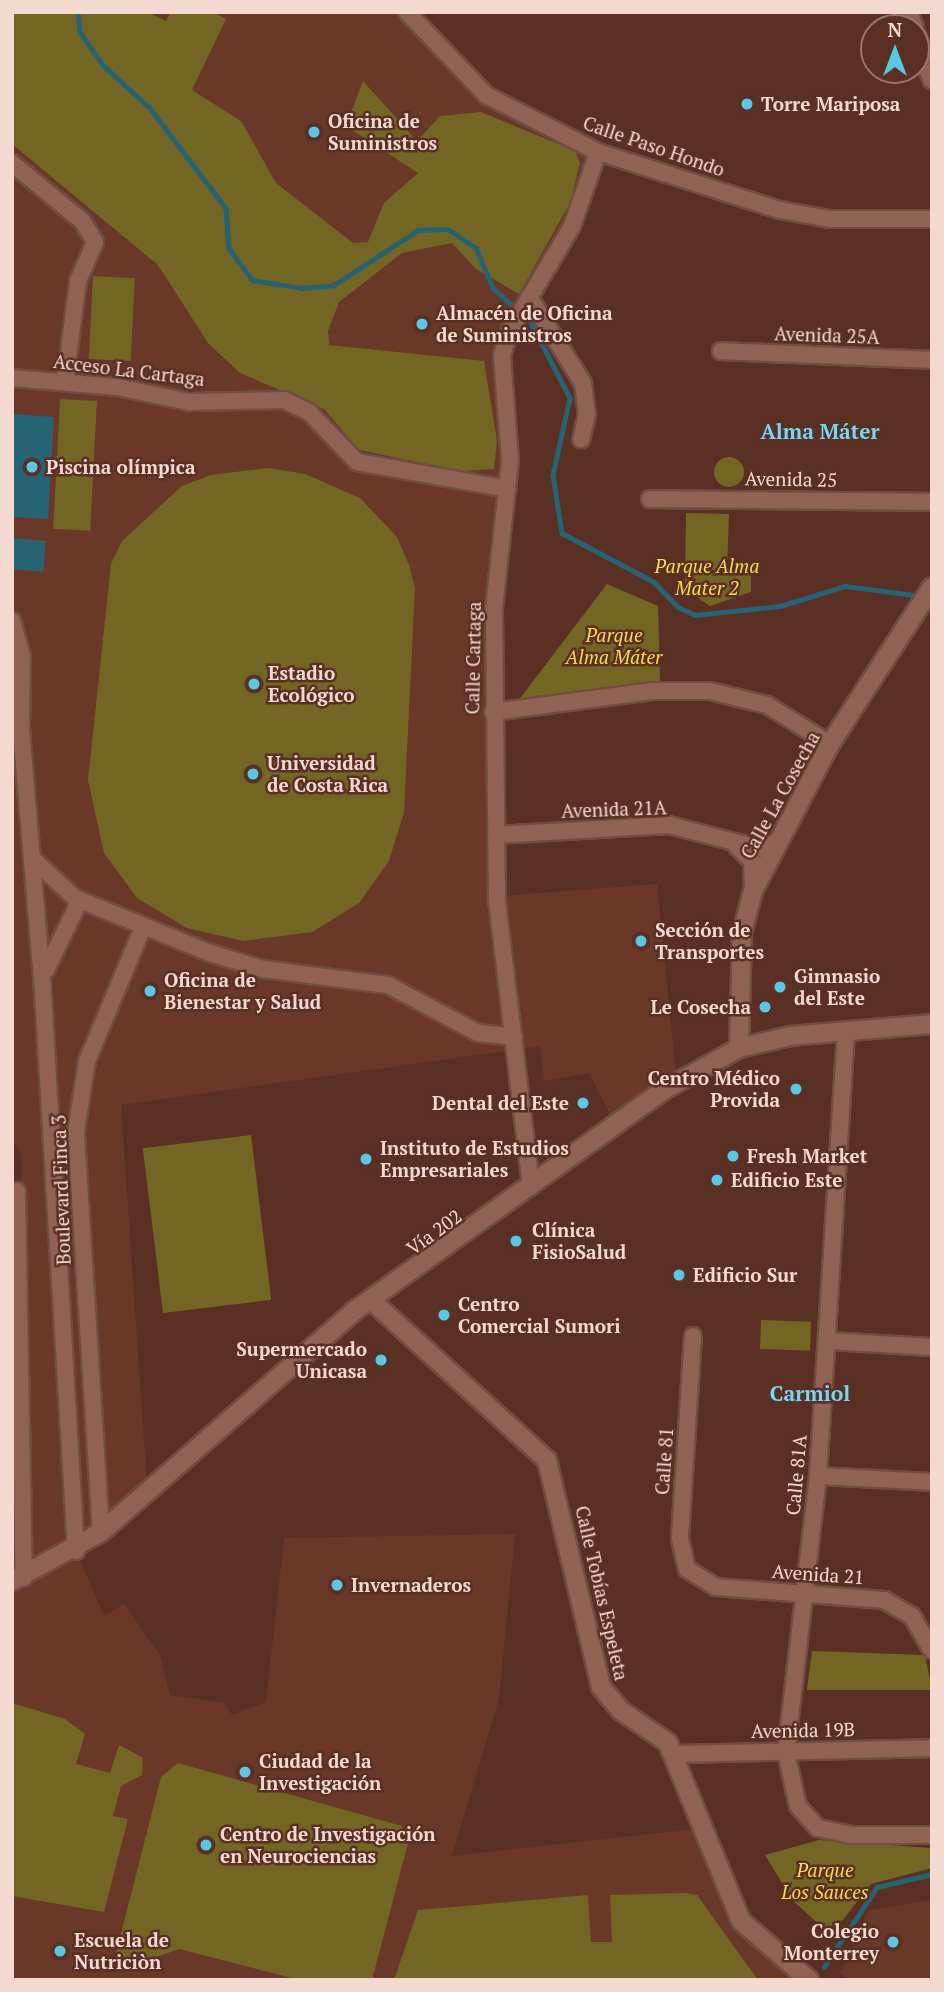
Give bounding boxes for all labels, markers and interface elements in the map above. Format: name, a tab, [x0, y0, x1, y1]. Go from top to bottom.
north arrow	[860, 14, 930, 84]
text: N	[888, 17, 902, 42]
place label: Torre Mariposa	[761, 93, 900, 115]
marker: Torre Mariposa	[739, 96, 755, 112]
place label: Oficina de Suministros	[328, 110, 437, 154]
street label: Calle Paso Hondo	[580, 111, 728, 181]
marker: Oficina de Suministros	[306, 124, 322, 140]
place label: Almacén de Oficina de Suministros	[436, 302, 613, 346]
marker: Almacén de Oficina de Suministros	[414, 316, 430, 332]
street label: Avenida 25A	[774, 322, 880, 348]
street label: Acceso La Cartaga	[52, 349, 206, 391]
district label: Alma Máter	[761, 418, 879, 444]
place label: Piscina olímpica	[46, 456, 196, 478]
marker: Piscina olímpica	[24, 459, 40, 475]
street label: Avenida 25	[745, 467, 837, 491]
park label: Parque Alma Mater 2	[654, 555, 760, 599]
street label: Calle Cartaga	[461, 601, 485, 715]
park label: Parque Alma Máter	[566, 624, 662, 668]
place label: Estadio Ecológico	[268, 662, 354, 706]
marker: Estadio Ecológico	[246, 676, 262, 692]
street label: Calle La Cosecha	[736, 727, 824, 863]
place label: Universidad de Costa Rica	[267, 752, 388, 796]
marker: Universidad de Costa Rica	[245, 766, 261, 782]
street label: Avenida 21A	[561, 796, 667, 822]
place label: Sección de Transportes	[655, 919, 764, 963]
marker: Sección de Transportes	[633, 933, 649, 949]
place label: Gimnasio del Este	[794, 965, 880, 1009]
place label: Oficina de Bienestar y Salud	[164, 969, 321, 1013]
marker: Gimnasio del Este	[772, 979, 788, 995]
marker: Oficina de Bienestar y Salud	[142, 983, 158, 999]
place label: Le Cosecha	[651, 996, 751, 1018]
marker: Le Cosecha	[757, 999, 773, 1015]
place label: Centro Médico Provida	[648, 1067, 780, 1111]
marker: Centro Médico Provida	[786, 1079, 806, 1099]
place label: Dental del Este	[432, 1092, 569, 1114]
marker: Dental del Este	[575, 1095, 591, 1111]
street label: Boulevard Finca 3	[47, 1115, 75, 1265]
place label: Instituto de Estudios Empresariales	[380, 1137, 569, 1181]
place label: Fresh Market	[747, 1145, 867, 1167]
marker: Fresh Market	[725, 1148, 741, 1164]
marker: Instituto de Estudios Empresariales	[358, 1151, 374, 1167]
place label: Edificio Este	[731, 1169, 842, 1191]
marker: Edificio Este	[709, 1172, 725, 1188]
street label: Vía 202	[402, 1204, 466, 1260]
place label: Clínica FisioSalud	[532, 1219, 626, 1263]
marker: Clínica FisioSalud	[506, 1231, 526, 1251]
place label: Edificio Sur	[693, 1264, 797, 1286]
marker: Edificio Sur	[671, 1267, 687, 1283]
place label: Centro Comercial Sumori	[458, 1293, 621, 1337]
marker: Centro Comercial Sumori	[436, 1307, 452, 1323]
place label: Supermercado Unicasa	[236, 1338, 367, 1382]
marker: Supermercado Unicasa	[373, 1352, 389, 1368]
district label: Carmiol	[770, 1380, 850, 1406]
street label: Calle 81	[650, 1426, 678, 1496]
street label: Calle 81A	[781, 1434, 811, 1516]
street label: Calle Tobías Espeleta	[571, 1503, 633, 1683]
street label: Avenida 21	[771, 1559, 865, 1589]
place label: Invernaderos	[351, 1574, 471, 1596]
marker: Invernaderos	[329, 1577, 345, 1593]
street label: Avenida 19B	[751, 1718, 855, 1742]
place label: Ciudad de la Investigación	[259, 1750, 381, 1794]
marker: Ciudad de la Investigación	[237, 1764, 253, 1780]
place label: Centro de Investigación en Neurociencias	[220, 1823, 436, 1867]
marker: Centro de Investigación en Neurociencias	[198, 1837, 214, 1853]
park label: Parque Los Sauces	[781, 1859, 869, 1903]
place label: Colegio Monterrey	[784, 1920, 879, 1964]
place label: Escuela de Nutriciòn	[74, 1929, 169, 1973]
marker: Colegio Monterrey	[885, 1934, 901, 1950]
marker: Escuela de Nutriciòn	[52, 1943, 68, 1959]

